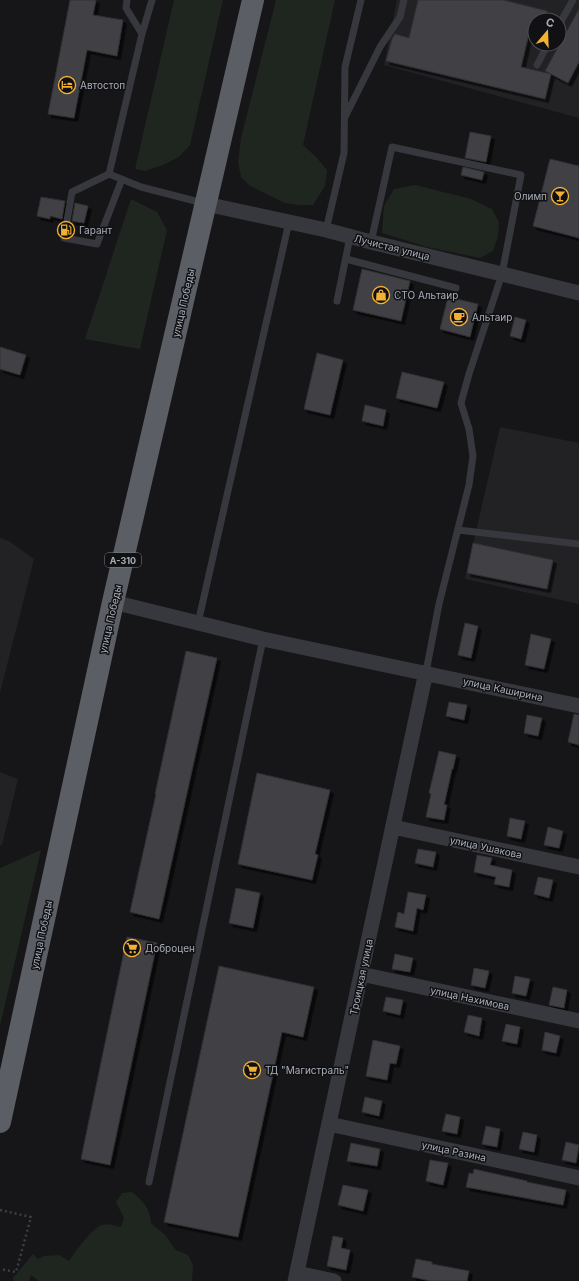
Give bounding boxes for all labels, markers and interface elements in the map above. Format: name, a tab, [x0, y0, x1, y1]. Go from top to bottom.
north arrow	[527, 12, 567, 52]
text: С	[544, 15, 556, 30]
hotel icon: Автостоп	[57, 75, 77, 95]
place label: Автостоп	[80, 79, 125, 91]
bar icon: Олимп	[550, 186, 570, 206]
place label: Олимп	[514, 190, 547, 202]
fuel station icon: Гарант	[56, 220, 76, 240]
place label: Гарант	[79, 224, 112, 236]
street label: Лучистая улица	[353, 232, 431, 262]
street label: улица Победы	[169, 268, 197, 338]
shop icon: СТО Альтаир	[371, 285, 391, 305]
place label: СТО Альтаир	[394, 289, 458, 301]
cafe icon: Альтаир	[449, 307, 469, 327]
place label: Альтаир	[472, 311, 512, 323]
road number: А-310	[105, 553, 141, 567]
street label: улица Победы	[96, 584, 124, 654]
street label: улица Каширина	[462, 675, 544, 703]
street label: улица Ушакова	[449, 833, 523, 861]
street label: улица Победы	[28, 899, 54, 971]
supermarket icon: Доброцен	[122, 938, 142, 958]
street label: Троицкая улица	[347, 938, 375, 1016]
place label: Доброцен	[145, 942, 195, 954]
street label: улица Нахимова	[429, 984, 511, 1012]
supermarket icon: ТД "Магистраль"	[242, 1060, 262, 1080]
place label: ТД "Магистраль"	[265, 1064, 349, 1076]
street label: улица Разина	[421, 1138, 487, 1164]

